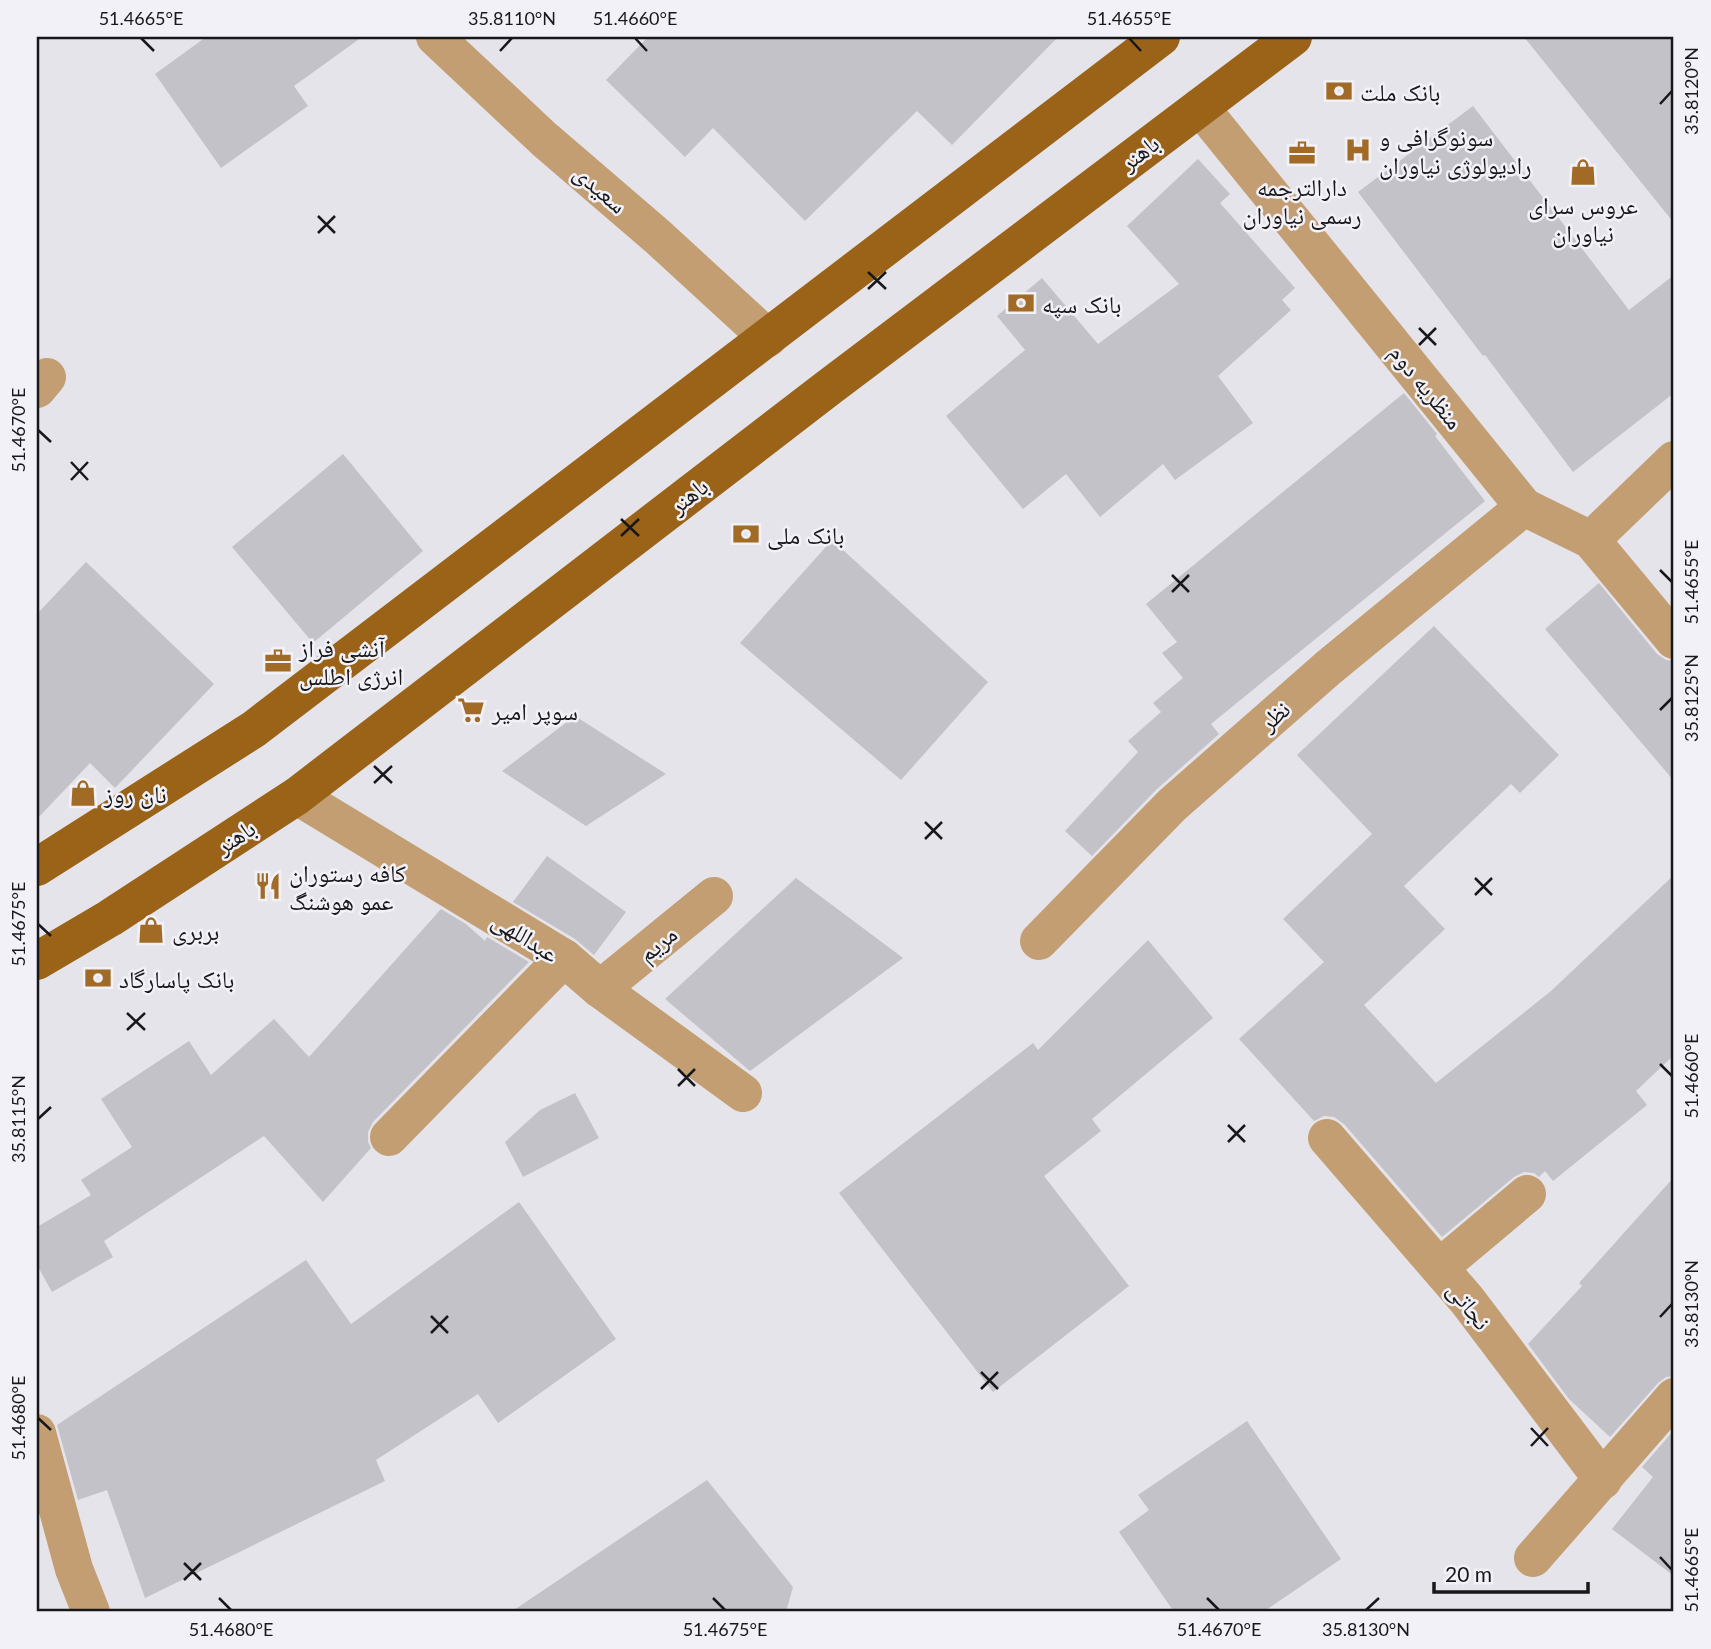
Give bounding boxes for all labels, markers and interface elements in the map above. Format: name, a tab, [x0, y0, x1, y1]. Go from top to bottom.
text: 51.4665°E	[99, 7, 183, 29]
text: 35.8110°N	[468, 7, 556, 29]
text: 51.4660°E	[593, 7, 677, 29]
text: 51.4655°E	[1087, 7, 1171, 29]
text: 35.8120°N	[1680, 47, 1702, 135]
bank icon: بانک ملت	[1324, 76, 1354, 106]
place label: بانک ملت	[1360, 77, 1440, 106]
place label: سونوگرافی و رادیولوژی نیاوران	[1379, 122, 1532, 180]
street label: باهنر	[1113, 128, 1165, 177]
hospital icon: سونوگرافی و رادیولوژی نیاوران	[1343, 135, 1373, 165]
office icon: دارالترجمه رسمی نیاوران	[1287, 138, 1317, 168]
street label: سعیدی	[568, 157, 633, 220]
shop icon: عروس سرای نیاوران	[1568, 157, 1598, 187]
place label: دارالترجمه رسمی نیاوران	[1242, 172, 1362, 230]
place label: عروس سرای نیاوران	[1528, 190, 1638, 248]
bank icon: بانک سپه	[1006, 288, 1036, 318]
place label: بانک سپه	[1042, 289, 1121, 319]
street label: منظریه دوم	[1382, 338, 1470, 436]
text: 51.4670°E	[7, 388, 29, 472]
street label: باهنر	[662, 471, 714, 520]
bank icon: بانک ملی	[731, 519, 761, 549]
place label: بانک ملی	[767, 520, 844, 550]
text: 51.4655°E	[1680, 540, 1702, 624]
place label: آنشی فراز انرژی اطلس	[298, 633, 403, 691]
office icon: آنشی فراز انرژی اطلس	[263, 646, 293, 676]
text: 35.8125°N	[1680, 654, 1702, 742]
street label: نظر	[1252, 694, 1295, 737]
supermarket icon: سوپر امیر	[456, 695, 486, 725]
place label: سوپر امیر	[491, 696, 578, 726]
shop icon: نان روز	[68, 778, 98, 808]
place label: نان روز	[103, 779, 167, 809]
street label: باهنر	[209, 813, 261, 861]
place label: کافه رستوران عمو هوشنگ	[289, 858, 406, 915]
restaurant icon: کافه رستوران عمو هوشنگ	[253, 871, 283, 901]
text: 51.4675°E	[7, 882, 29, 966]
street label: عبداللهی	[487, 904, 565, 968]
shop icon: بربری	[136, 915, 166, 945]
place label: بربری	[172, 916, 219, 946]
street label: مریم	[632, 919, 684, 970]
bank icon: بانک پاسارگاد	[83, 963, 113, 993]
place label: بانک پاسارگاد	[119, 964, 234, 994]
text: 51.4660°E	[1680, 1034, 1702, 1118]
text: 35.8115°N	[7, 1075, 29, 1163]
text: 35.8130°N	[1680, 1260, 1702, 1348]
street label: نجاتی	[1441, 1275, 1498, 1336]
text: 51.4680°E	[7, 1376, 29, 1460]
text: 51.4665°E	[1680, 1528, 1702, 1612]
scale bar	[1434, 1551, 1588, 1595]
text: 20 m	[1445, 1561, 1492, 1586]
text: 51.4680°E	[189, 1618, 273, 1640]
text: 51.4675°E	[683, 1618, 767, 1640]
text: 51.4670°E	[1177, 1618, 1261, 1640]
text: 35.8130°N	[1322, 1618, 1410, 1640]

